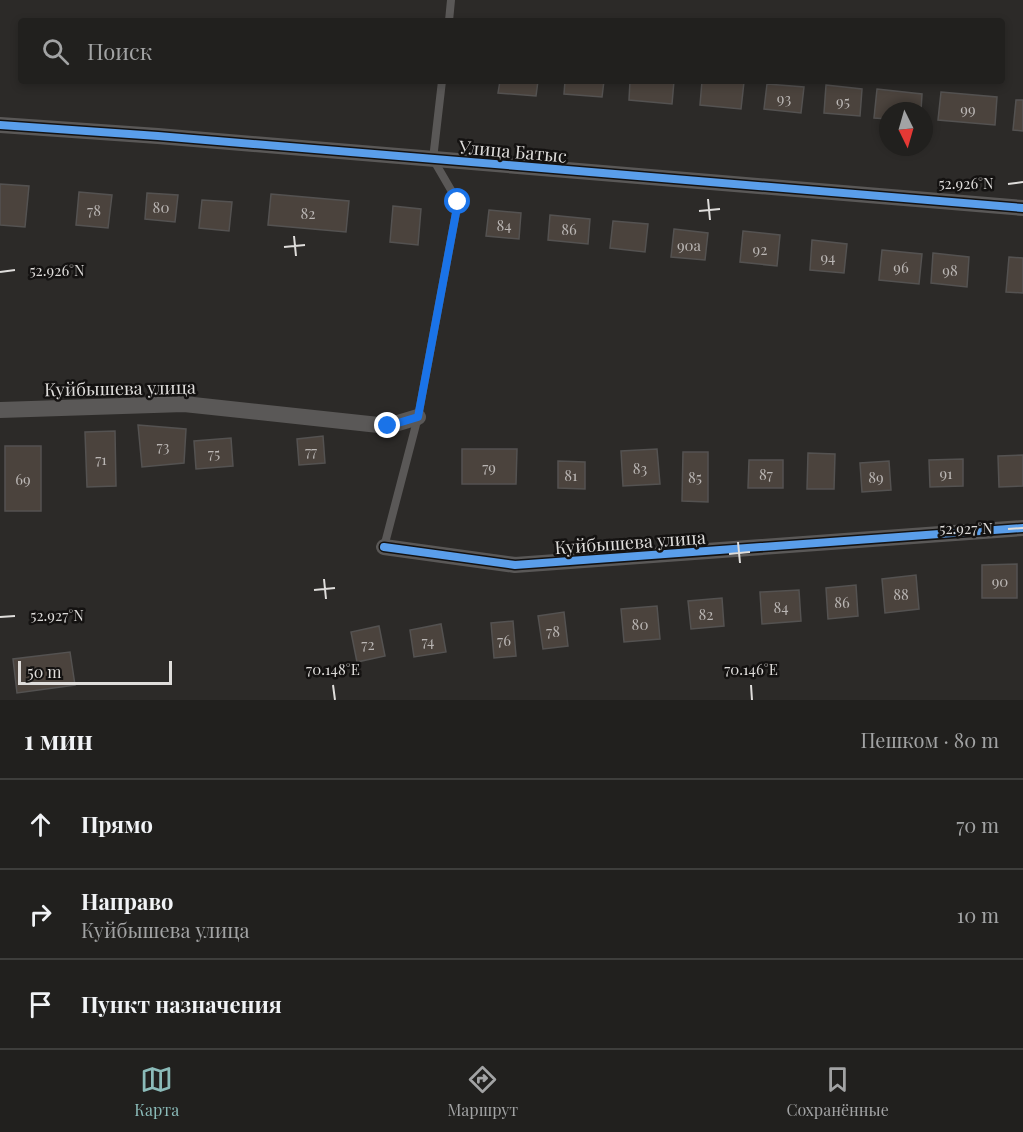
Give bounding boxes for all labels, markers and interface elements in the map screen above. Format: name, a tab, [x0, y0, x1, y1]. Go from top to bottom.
search box	[18, 18, 1005, 84]
icon: search	[39, 35, 72, 68]
text: Поиск	[87, 36, 152, 66]
house number: 93	[777, 88, 791, 108]
house number: 95	[836, 91, 850, 111]
house number: 99	[960, 99, 976, 119]
north arrow	[879, 102, 933, 156]
street label: Улица Батыс	[457, 134, 568, 168]
text: 52.926°N	[938, 173, 994, 193]
route start	[444, 188, 470, 214]
house number: 80	[153, 197, 169, 217]
house number: 78	[87, 200, 101, 220]
house number: 82	[301, 203, 316, 223]
house number: 84	[496, 215, 512, 235]
house number: 86	[561, 219, 577, 239]
house number: 90а	[677, 235, 702, 255]
house number: 92	[753, 239, 767, 259]
house number: 94	[820, 247, 836, 267]
house number: 96	[893, 257, 909, 277]
text: 52.926°N	[29, 260, 85, 280]
house number: 98	[942, 260, 958, 280]
street label: Куйбышева улица	[44, 375, 196, 401]
route end	[374, 412, 400, 438]
house number: 73	[157, 436, 170, 456]
house number: 77	[305, 441, 317, 461]
house number: 75	[208, 443, 220, 463]
house number: 71	[95, 449, 107, 469]
house number: 79	[482, 457, 496, 477]
house number: 83	[633, 458, 647, 478]
house number: 91	[939, 463, 953, 483]
house number: 87	[759, 464, 773, 484]
house number: 81	[564, 465, 578, 485]
house number: 85	[688, 467, 702, 487]
house number: 89	[868, 467, 884, 487]
house number: 69	[15, 469, 31, 489]
text: 52.927°N	[939, 518, 993, 538]
street label: Куйбышева улица	[554, 525, 706, 559]
house number: 90	[992, 571, 1008, 591]
house number: 88	[893, 584, 909, 604]
house number: 86	[834, 592, 850, 612]
house number: 84	[773, 597, 789, 617]
house number: 82	[699, 604, 714, 624]
text: 52.927°N	[30, 605, 84, 625]
house number: 80	[632, 614, 648, 634]
house number: 78	[546, 621, 560, 641]
house number: 76	[497, 630, 511, 650]
house number: 74	[422, 631, 435, 651]
house number: 72	[361, 634, 375, 654]
scale bar	[18, 658, 172, 686]
text: 70.148°E	[306, 659, 360, 679]
text: 70.146°E	[724, 659, 778, 679]
text: 50 m	[27, 661, 61, 682]
text: 1 мин	[24, 722, 93, 757]
text: Пешком · 80 m	[861, 726, 999, 753]
icon: ahead	[24, 808, 57, 841]
text: Прямо	[81, 809, 153, 839]
text: 70 m	[956, 811, 999, 838]
text: Направо	[81, 886, 174, 916]
icon: right	[24, 898, 57, 931]
text: 10 m	[957, 901, 999, 928]
text: Куйбышева улица	[81, 916, 249, 943]
icon: arrive	[24, 988, 57, 1021]
text: Пункт назначения	[81, 989, 282, 1019]
tab: Карта	[134, 1063, 179, 1120]
tab: Маршрут	[448, 1063, 518, 1120]
tab: Сохранённые	[787, 1063, 889, 1120]

